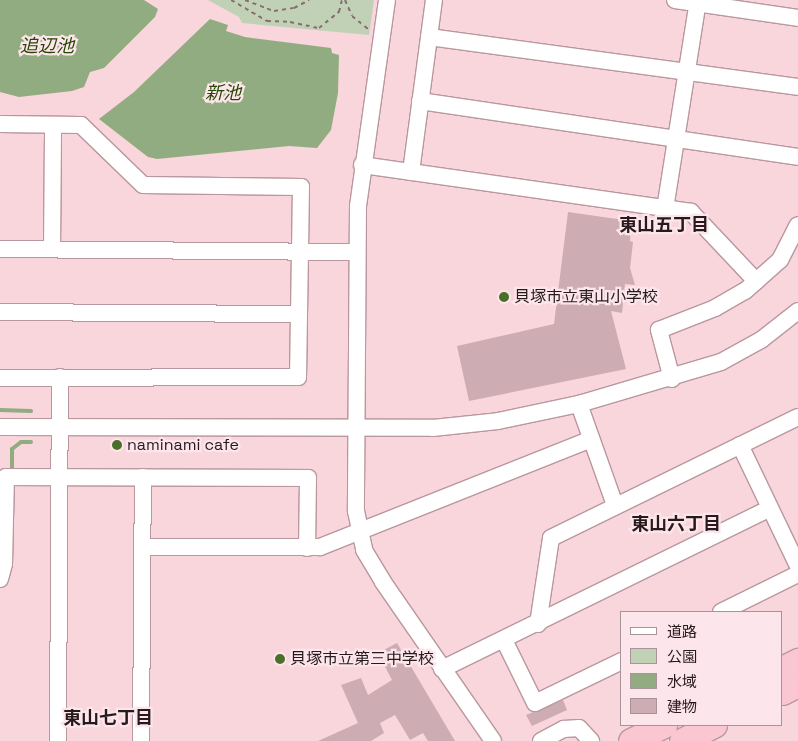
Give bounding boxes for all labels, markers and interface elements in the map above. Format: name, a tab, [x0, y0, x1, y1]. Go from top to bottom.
water label: 追辺池	[20, 35, 74, 57]
water label: 新池	[205, 82, 241, 104]
district label: 東山五丁目	[619, 214, 709, 236]
place label: 貝塚市立東山小学校	[514, 287, 658, 307]
marker: 貝塚市立東山小学校	[498, 291, 510, 303]
place label: naminami cafe	[127, 435, 239, 455]
marker: naminami cafe	[111, 439, 123, 451]
district label: 東山六丁目	[631, 513, 721, 535]
legend	[620, 611, 783, 726]
text: 道路	[667, 622, 697, 641]
text: 公園	[667, 647, 697, 666]
place label: 貝塚市立第三中学校	[290, 649, 434, 669]
marker: 貝塚市立第三中学校	[274, 653, 286, 665]
text: 水域	[667, 672, 697, 691]
text: 建物	[667, 697, 697, 716]
district label: 東山七丁目	[63, 707, 153, 729]

